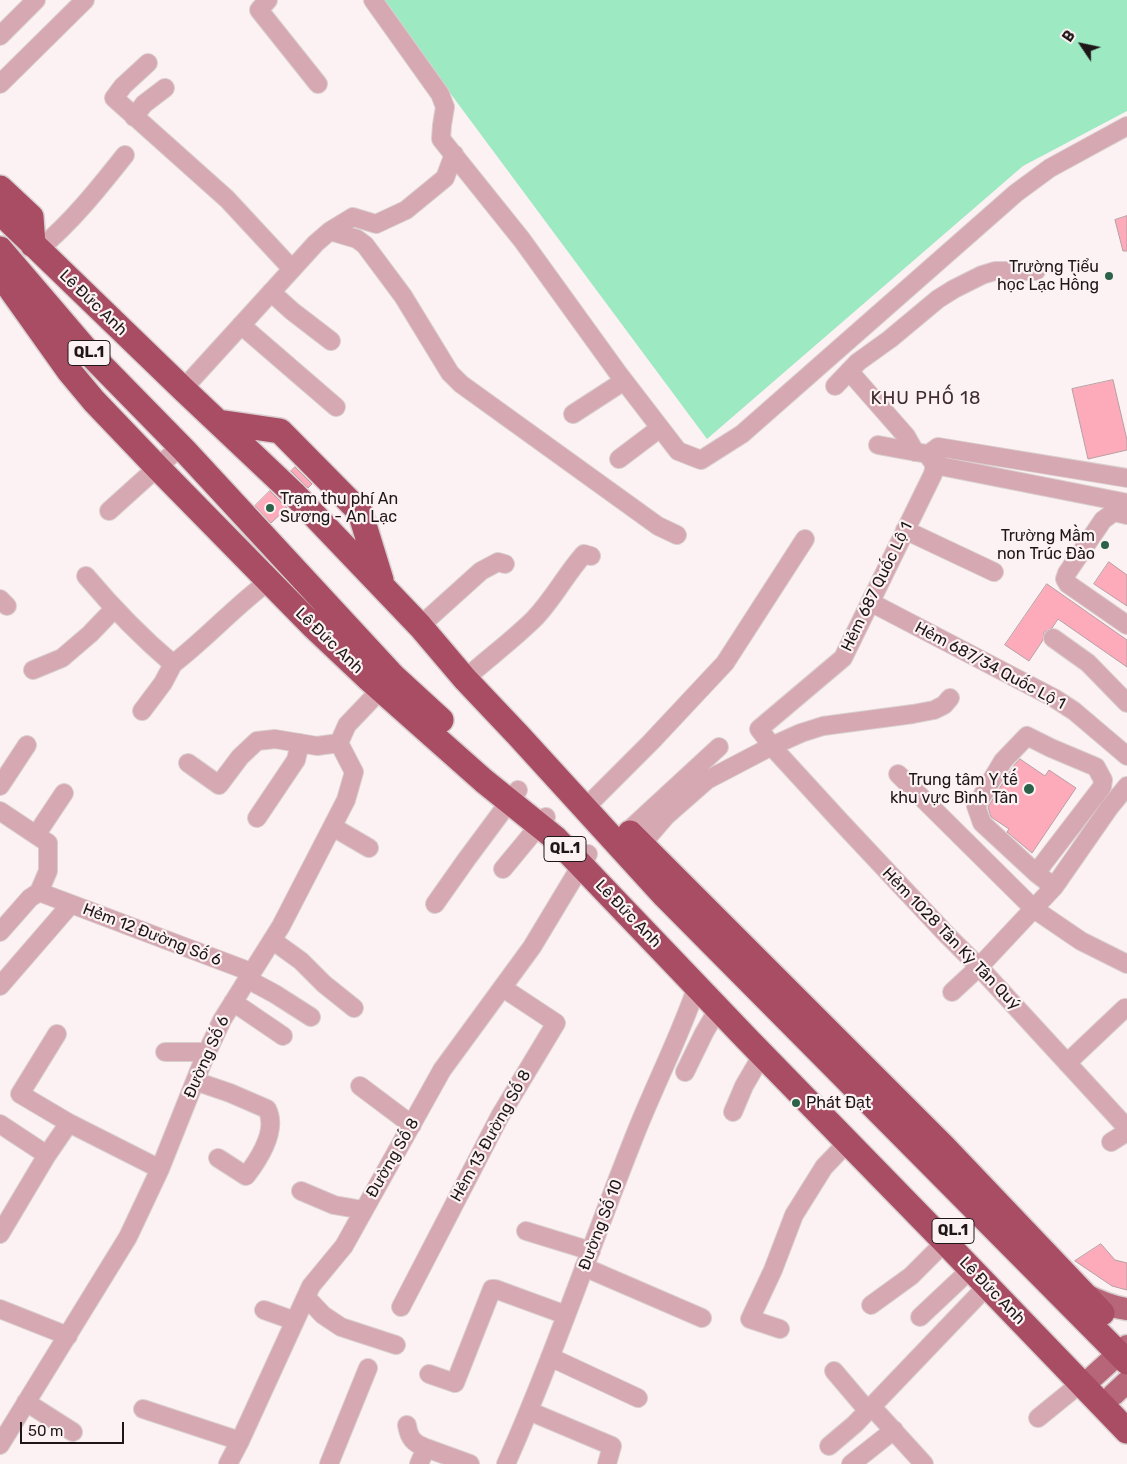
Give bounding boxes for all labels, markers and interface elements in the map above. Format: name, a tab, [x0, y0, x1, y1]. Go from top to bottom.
north arrow	[1057, 20, 1107, 70]
text: B	[1059, 27, 1079, 45]
place label: Trường Tiểu học Lạc Hồng	[997, 257, 1099, 295]
street label: Lê Đức Anh	[55, 266, 131, 340]
marker: Trường Tiểu học Lạc Hồng	[1103, 270, 1115, 282]
road number: QL.1	[68, 340, 110, 366]
district label: KHU PHỐ 18	[869, 388, 983, 410]
place label: Trạm thu phí An Sương - An Lạc	[280, 489, 398, 527]
marker: Trạm thu phí An Sương - An Lạc	[264, 502, 276, 514]
street label: Hẻm 687 Quốc Lộ 1	[837, 519, 917, 655]
place label: Trường Mầm non Trúc Đào	[997, 526, 1095, 564]
marker: Trường Mầm non Trúc Đào	[1099, 539, 1111, 551]
street label: Lê Đức Anh	[291, 604, 367, 678]
street label: Hẻm 687/34 Quốc Lộ 1	[911, 618, 1069, 714]
place label: Trung tâm Y tế khu vực Bình Tân	[890, 770, 1018, 808]
marker: Trung tâm Y tế khu vực Bình Tân	[1022, 782, 1036, 796]
road number: QL.1	[544, 836, 586, 862]
street label: Hẻm 1028 Tân Kỳ Tân Quý	[878, 864, 1024, 1014]
street label: Lê Đức Anh	[591, 876, 665, 952]
street label: Hẻm 12 Đường Số 6	[80, 900, 224, 970]
street label: Đường Số 6	[180, 1013, 234, 1101]
street label: Hẻm 13 Đường Số 8	[447, 1067, 535, 1205]
place label: Phát Đạt	[806, 1093, 871, 1113]
marker: Phát Đạt	[790, 1097, 802, 1109]
street label: Đường Số 8	[362, 1115, 424, 1201]
street label: Đường Số 10	[575, 1177, 627, 1273]
road number: QL.1	[932, 1218, 974, 1244]
street label: Lê Đức Anh	[955, 1253, 1029, 1329]
scale bar	[22, 1412, 126, 1444]
text: 50 m	[28, 1422, 63, 1440]

